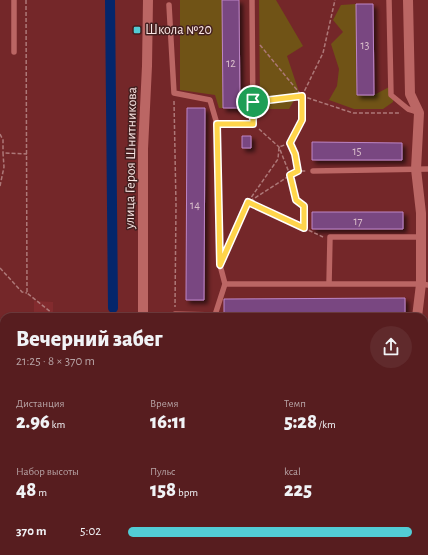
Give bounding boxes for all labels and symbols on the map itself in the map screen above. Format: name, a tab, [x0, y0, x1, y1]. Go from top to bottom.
place label: Школа №20	[145, 23, 212, 37]
marker: Школа №20	[132, 25, 142, 35]
house number: 13	[360, 39, 370, 51]
house number: 12	[226, 57, 236, 69]
pin	[236, 85, 270, 119]
street label: улица Героя Шнитникова	[123, 86, 139, 230]
house number: 15	[352, 145, 362, 157]
house number: 14	[190, 199, 200, 211]
house number: 17	[353, 215, 363, 227]

